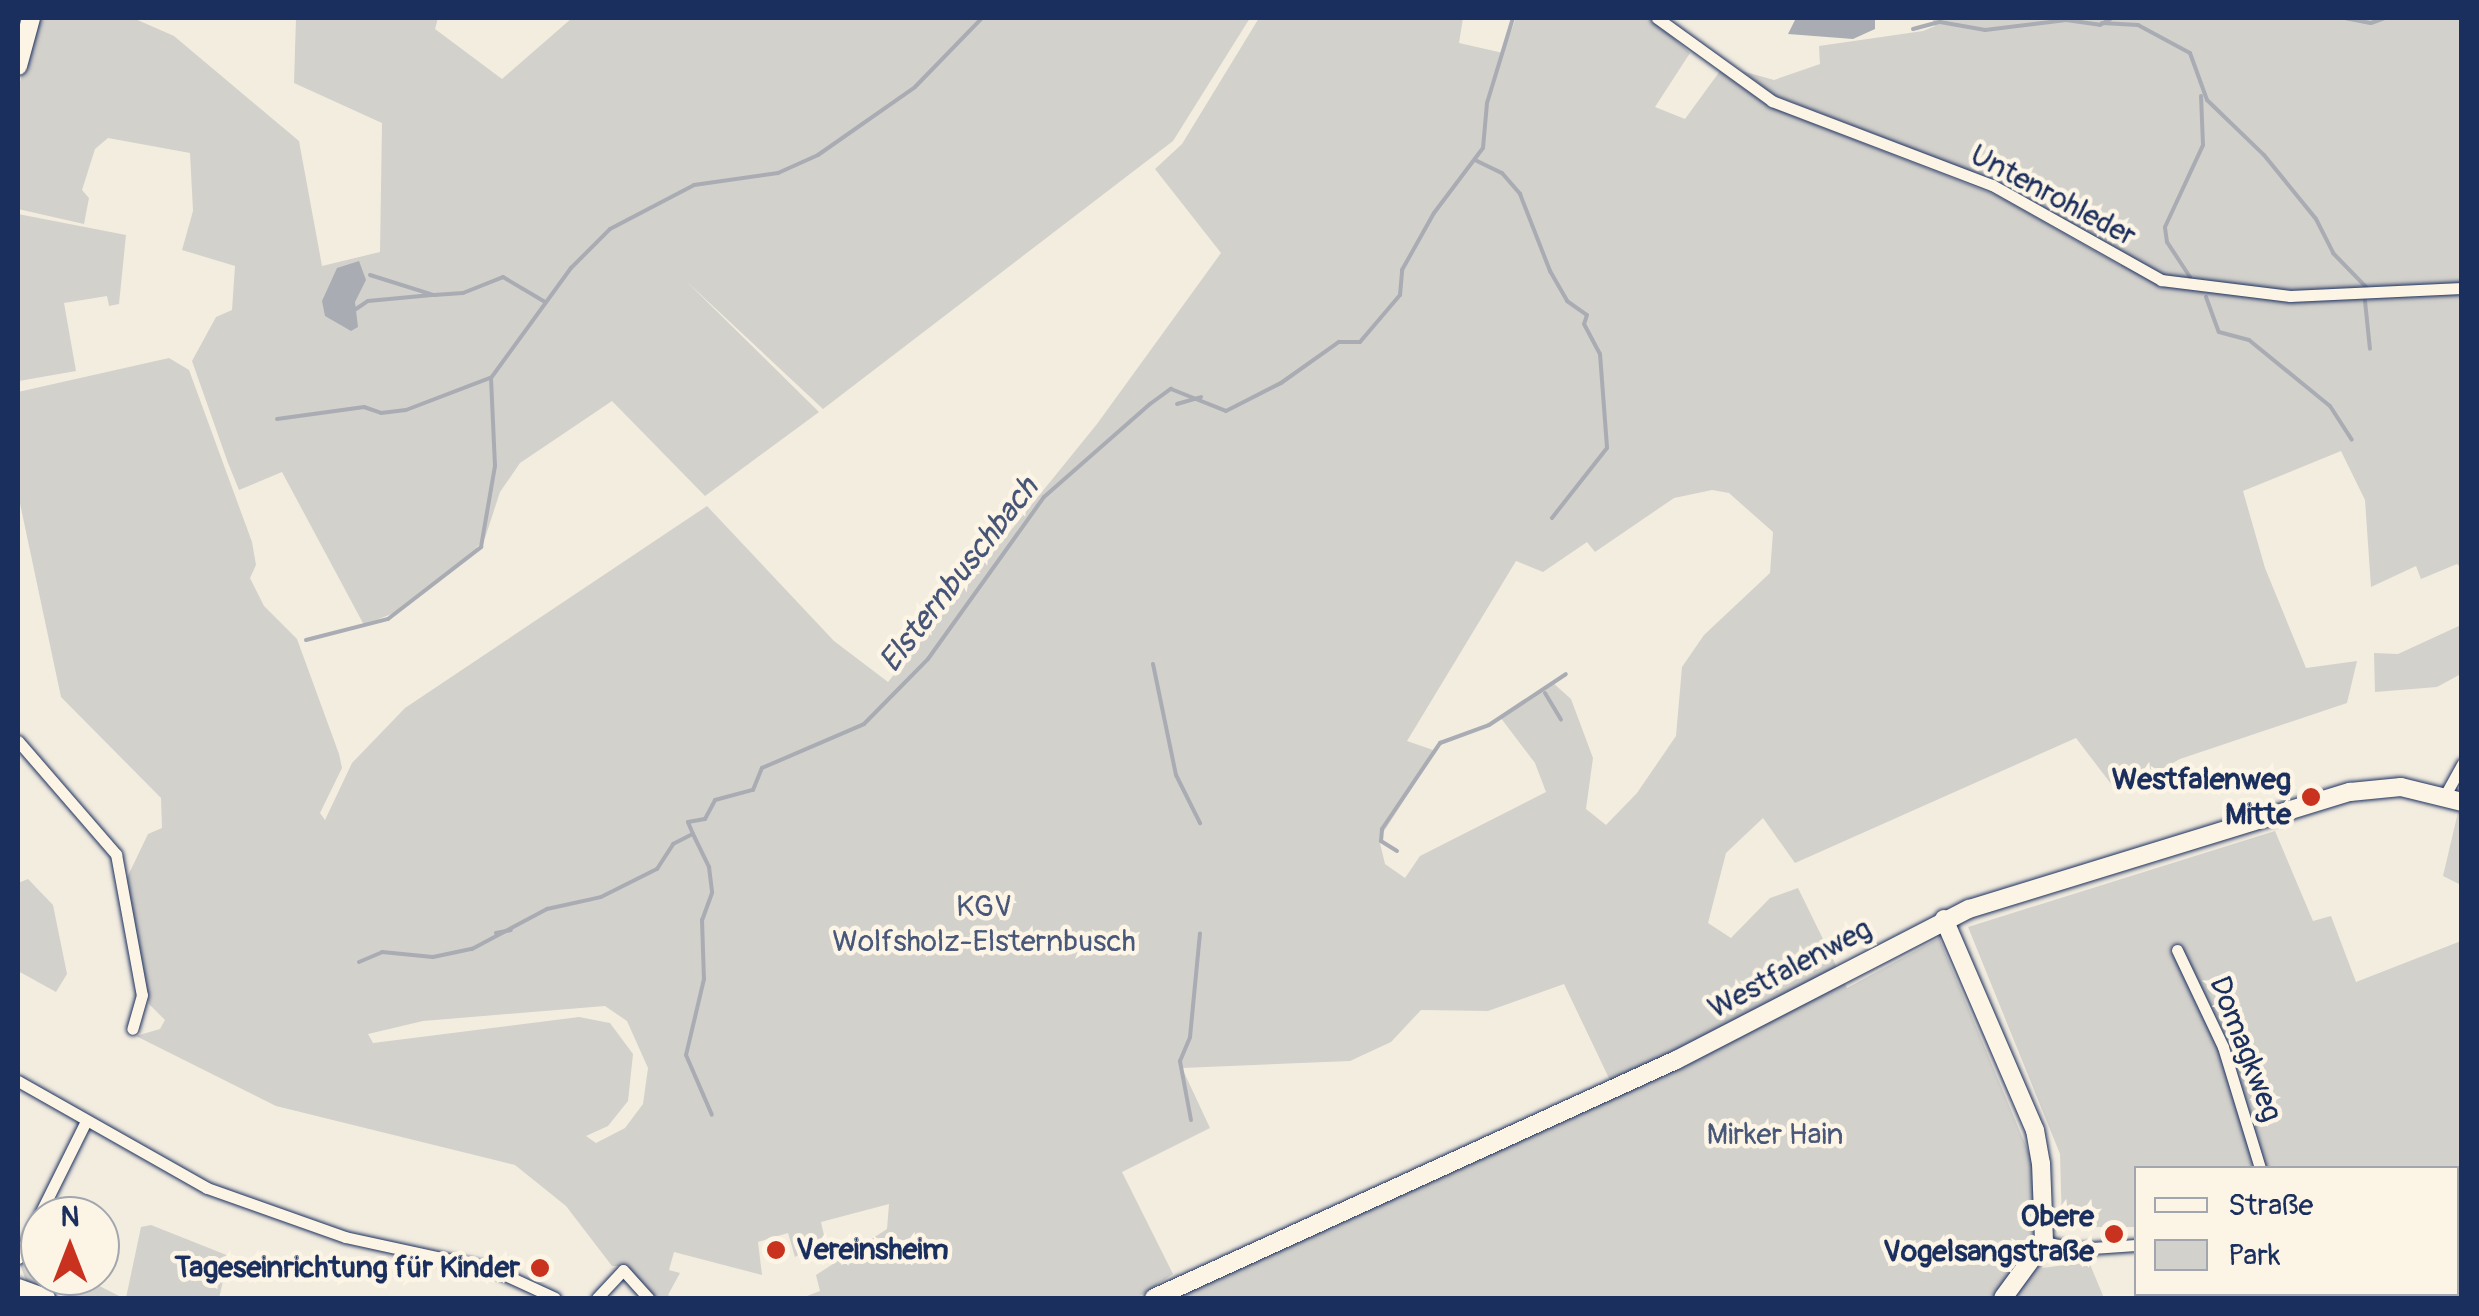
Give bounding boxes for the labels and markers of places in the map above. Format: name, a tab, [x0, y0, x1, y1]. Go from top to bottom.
place label: Westfalenweg Mitte	[2112, 762, 2291, 832]
marker: Westfalenweg Mitte	[2300, 786, 2322, 808]
place label: Obere Vogelsangstraße	[1883, 1199, 2094, 1270]
marker: Obere Vogelsangstraße	[2103, 1223, 2125, 1245]
place label: Vereinsheim	[796, 1232, 949, 1268]
marker: Vereinsheim	[765, 1239, 787, 1261]
place label: Tageseinrichtung für Kinder	[174, 1250, 520, 1286]
marker: Tageseinrichtung für Kinder	[529, 1257, 551, 1279]

